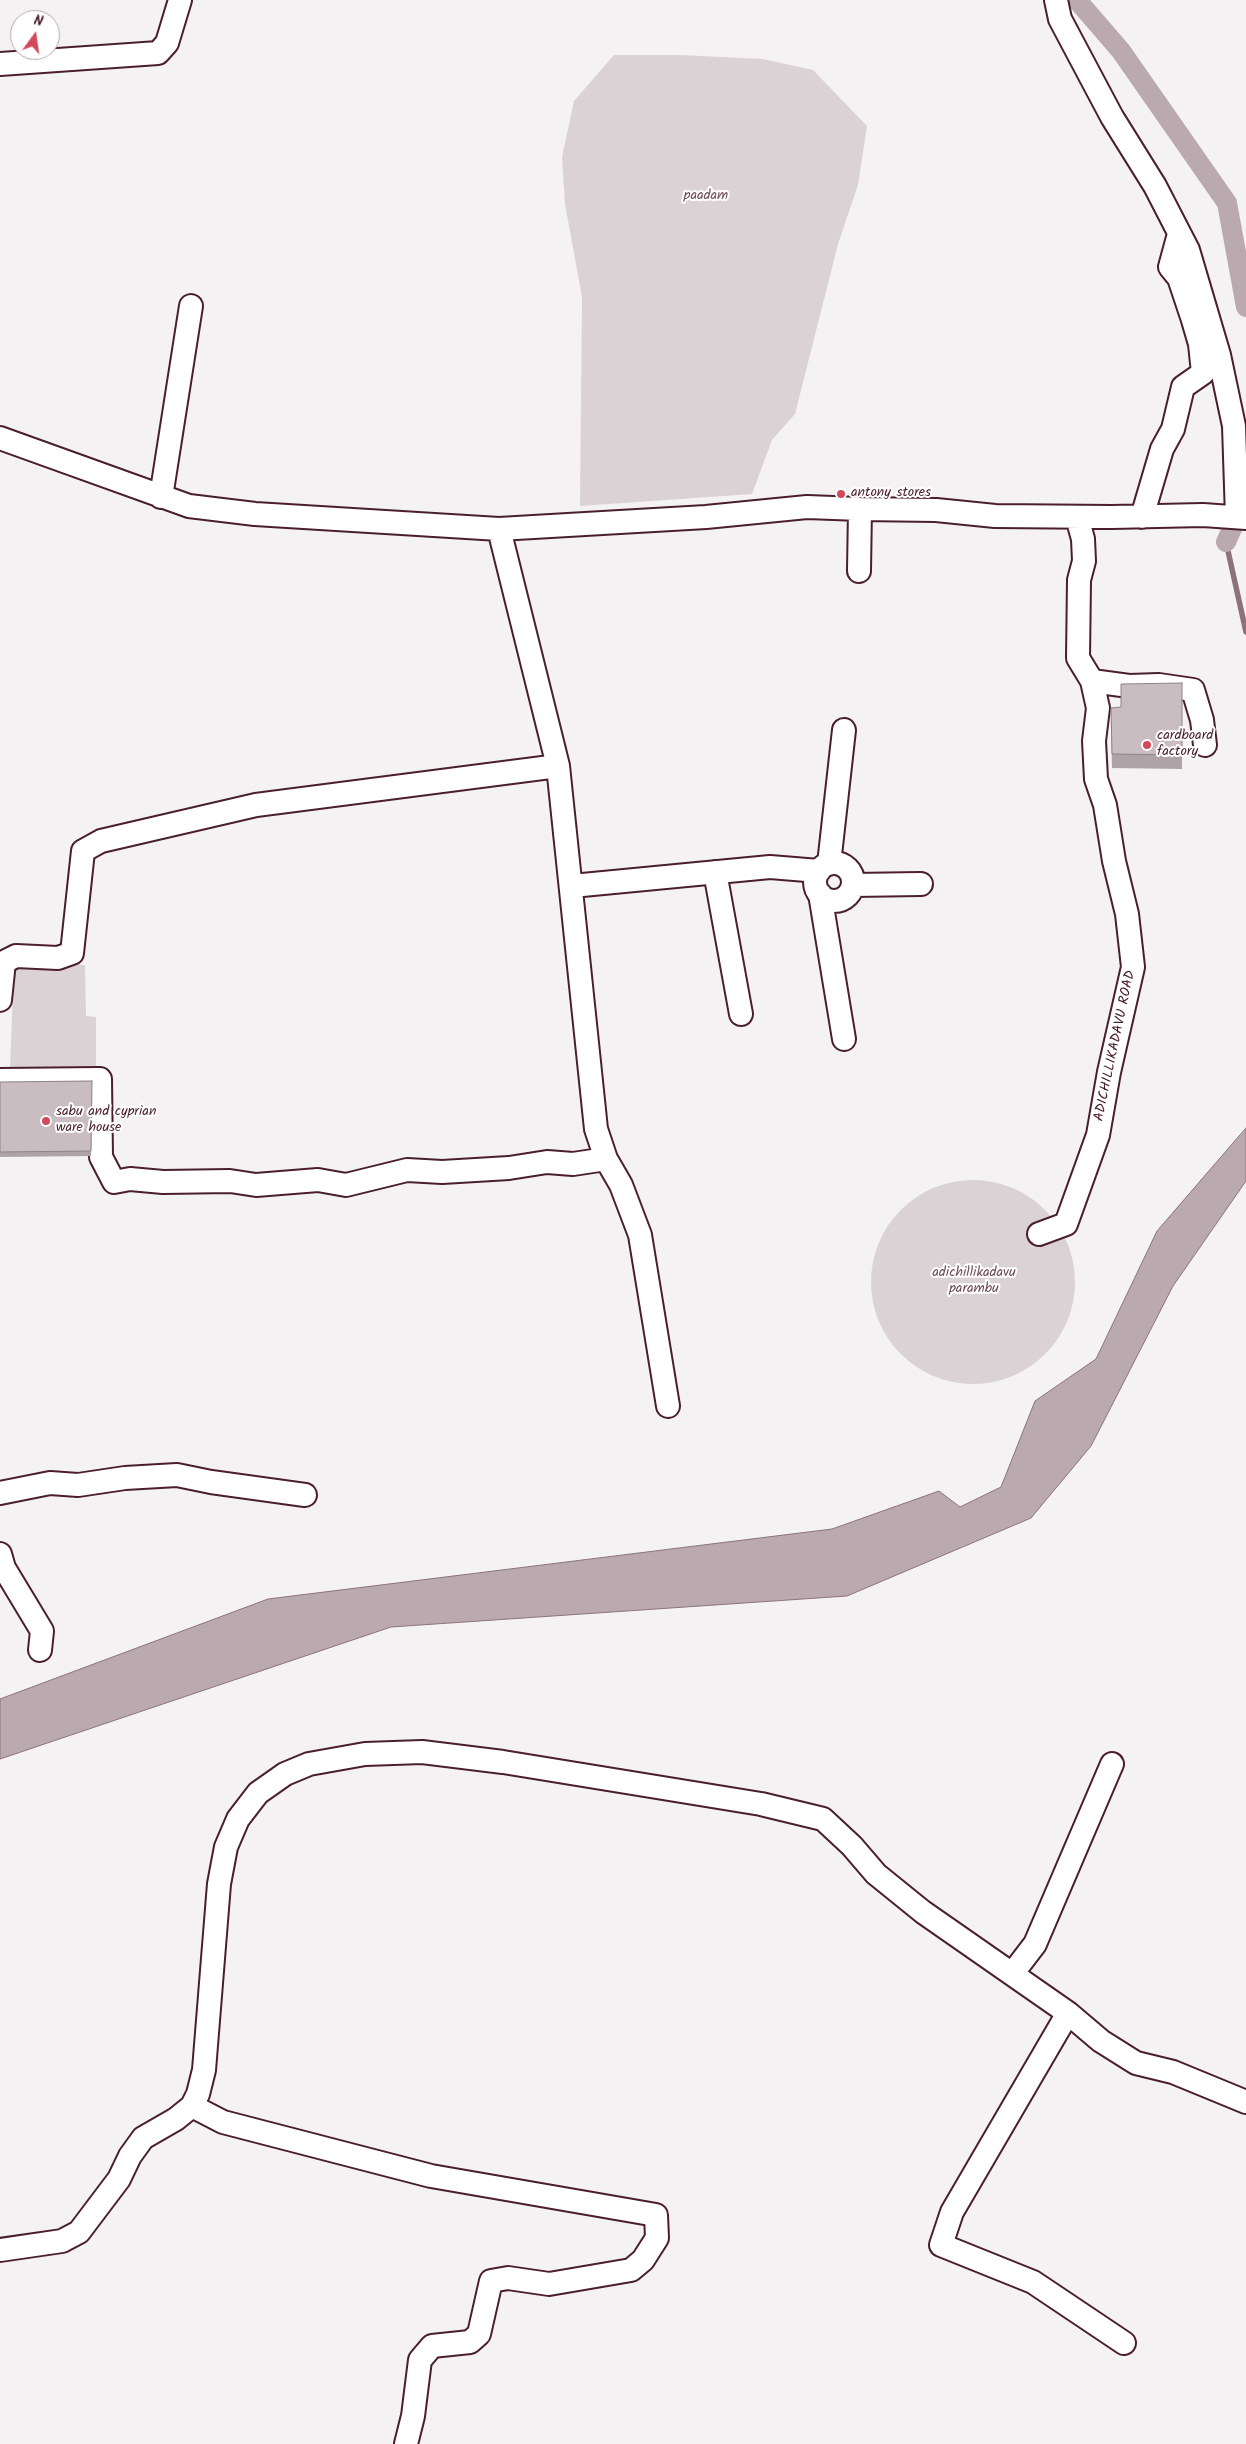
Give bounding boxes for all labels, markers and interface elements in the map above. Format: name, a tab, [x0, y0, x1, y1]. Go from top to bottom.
north arrow	[10, 10, 60, 60]
text: N	[31, 10, 45, 33]
park label: paadam	[684, 189, 728, 205]
place label: antony stores	[851, 486, 931, 502]
marker: antony stores	[835, 488, 847, 500]
place label: cardboard factory	[1157, 729, 1213, 762]
marker: cardboard factory	[1141, 739, 1153, 751]
street label: ADICHILLIKADAVU ROAD	[1092, 969, 1140, 1123]
place label: sabu and cyprian ware house	[56, 1105, 156, 1138]
marker: sabu and cyprian ware house	[40, 1115, 52, 1127]
park label: adichillikadavu parambu	[932, 1266, 1016, 1298]

